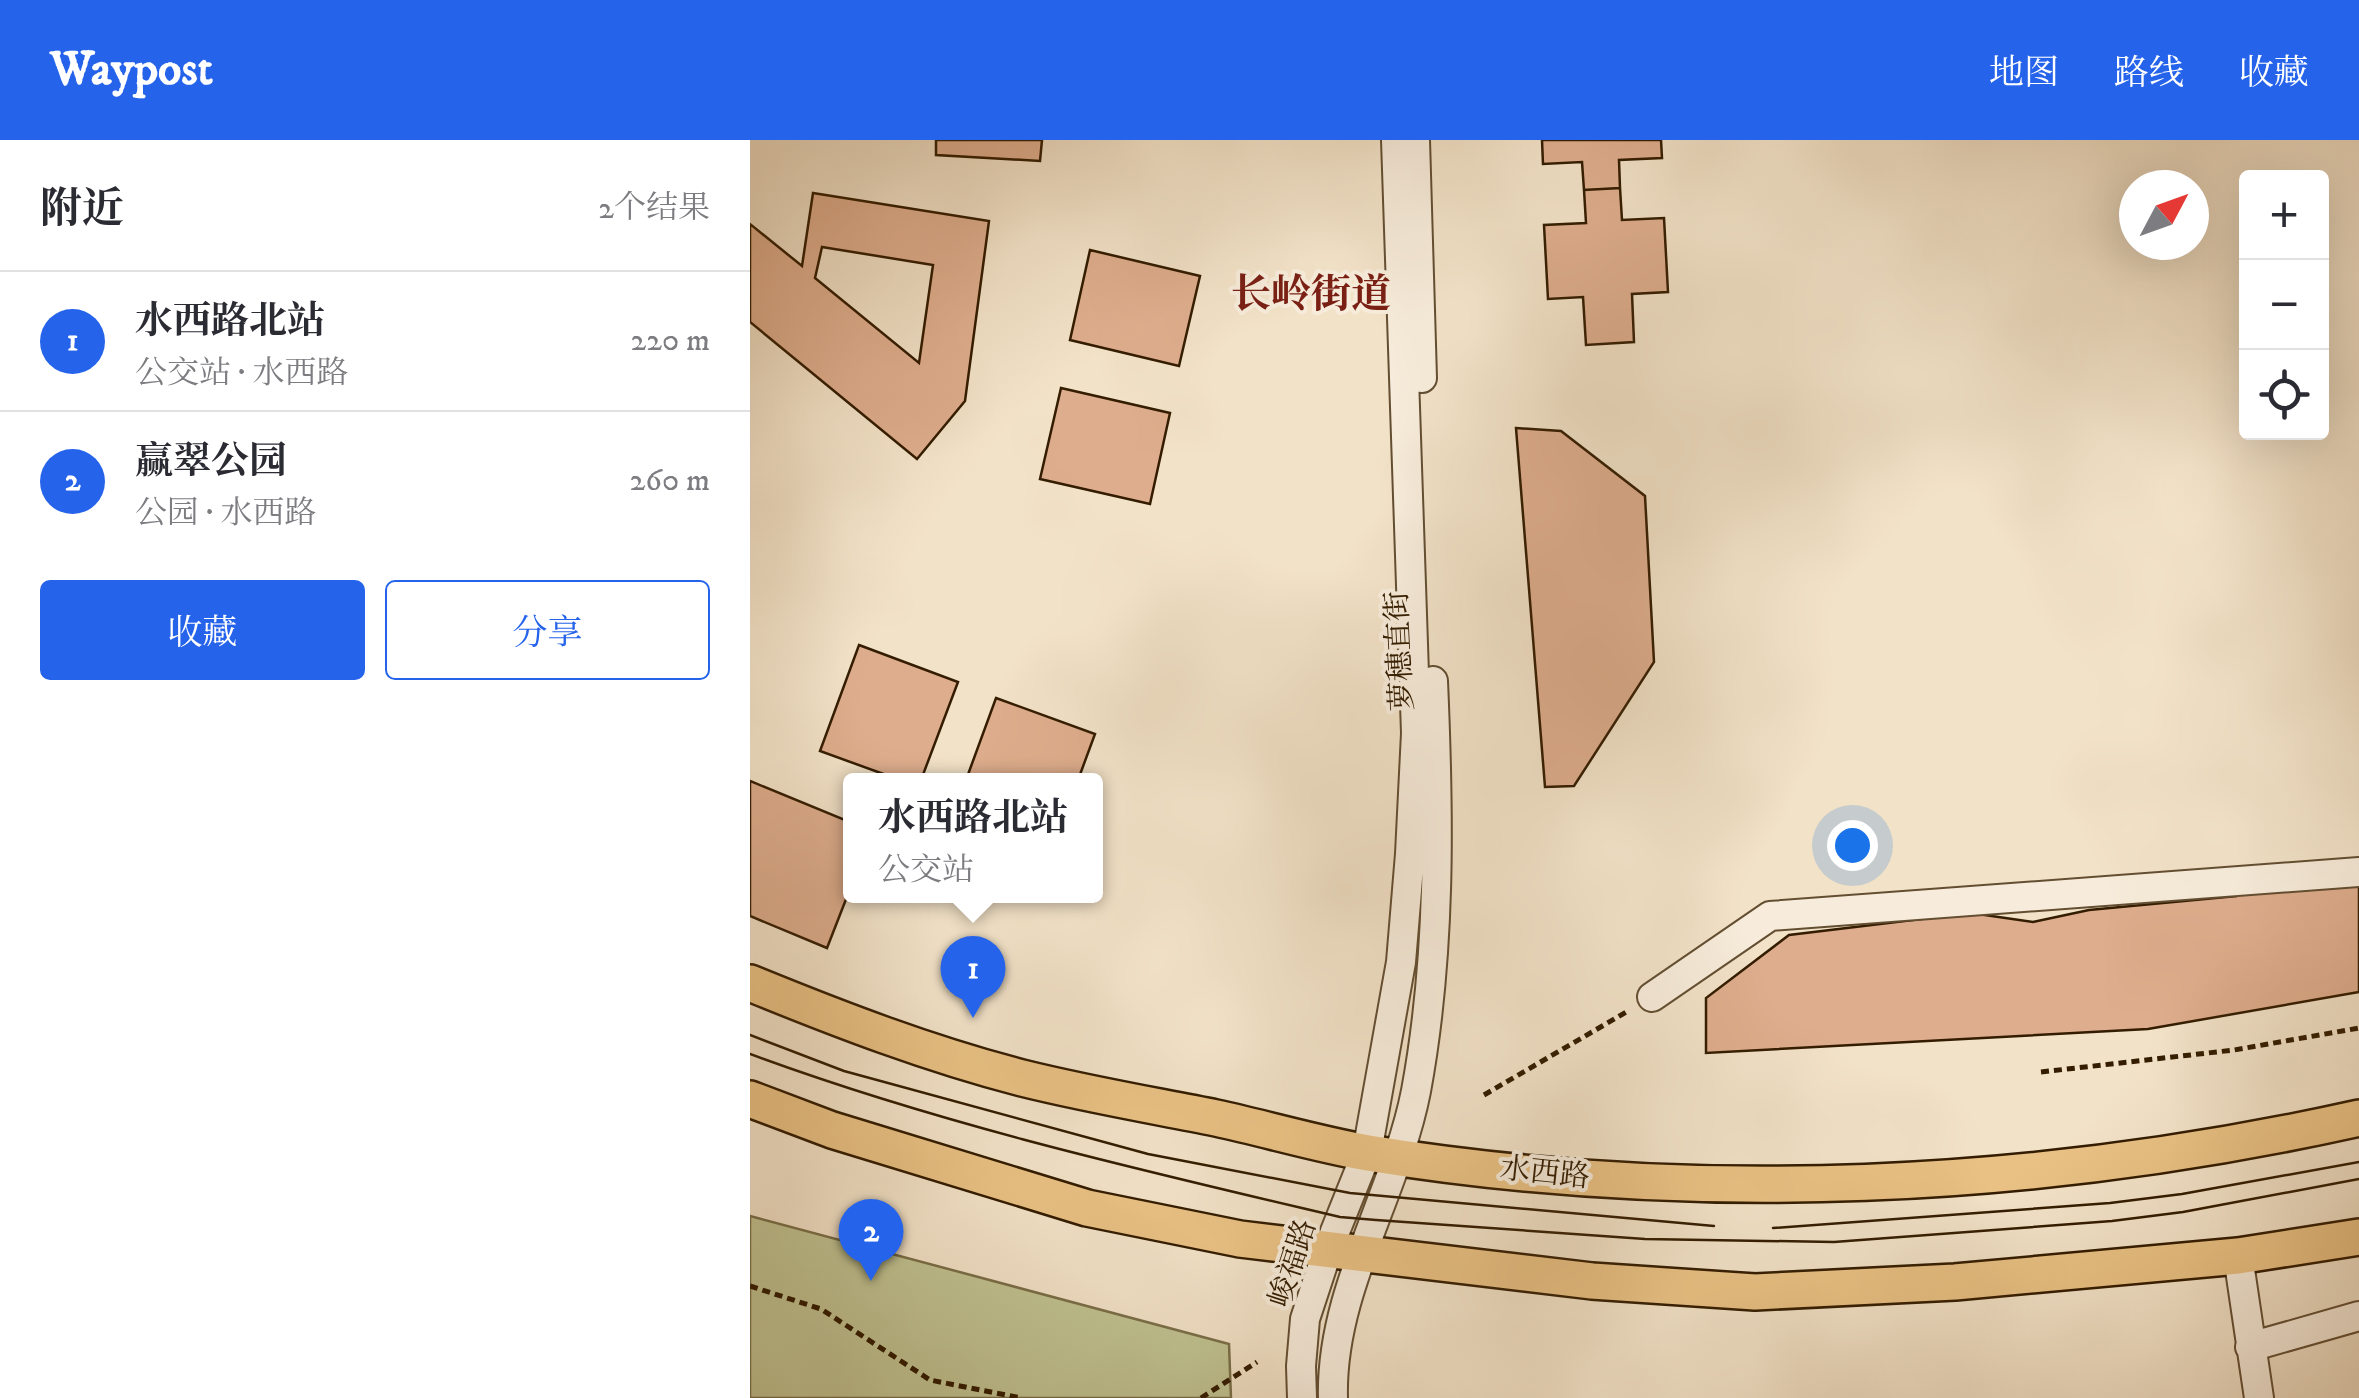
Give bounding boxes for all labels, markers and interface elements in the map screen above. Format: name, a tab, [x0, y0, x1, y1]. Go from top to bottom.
text: Waypost	[50, 40, 213, 100]
text: 地图	[1989, 52, 2059, 96]
text: 路线	[2114, 52, 2184, 96]
text: 收藏	[2239, 52, 2309, 96]
north arrow	[2119, 170, 2209, 260]
map controls	[2239, 170, 2329, 440]
button: +	[2239, 170, 2329, 260]
text: 附近	[40, 184, 124, 236]
text: 2个结果	[598, 189, 710, 229]
button: −	[2239, 260, 2329, 350]
district label: 长岭街道	[1231, 271, 1391, 321]
text: 水西路北站	[135, 298, 325, 346]
text: 1	[67, 321, 78, 361]
text: 220 m	[630, 321, 710, 361]
button: locate	[2239, 350, 2329, 440]
text: 公交站 · 水西路	[135, 354, 348, 394]
text: 赢翠公园	[135, 438, 287, 486]
text: 2	[65, 461, 80, 501]
text: 260 m	[630, 461, 710, 501]
text: 公园 · 水西路	[135, 494, 316, 534]
button: 收藏	[40, 580, 365, 680]
button: 分享	[385, 580, 710, 680]
street label: 萝穗直街	[1379, 590, 1422, 712]
popup	[843, 773, 1103, 903]
text: 水西路北站	[878, 795, 1068, 843]
your location	[1827, 820, 1878, 871]
text: 公交站	[878, 851, 974, 891]
pin: 1	[940, 936, 1006, 1018]
street label: 水西路	[1498, 1150, 1592, 1197]
pin: 2	[838, 1198, 904, 1281]
street label: 峻福路	[1262, 1215, 1325, 1312]

